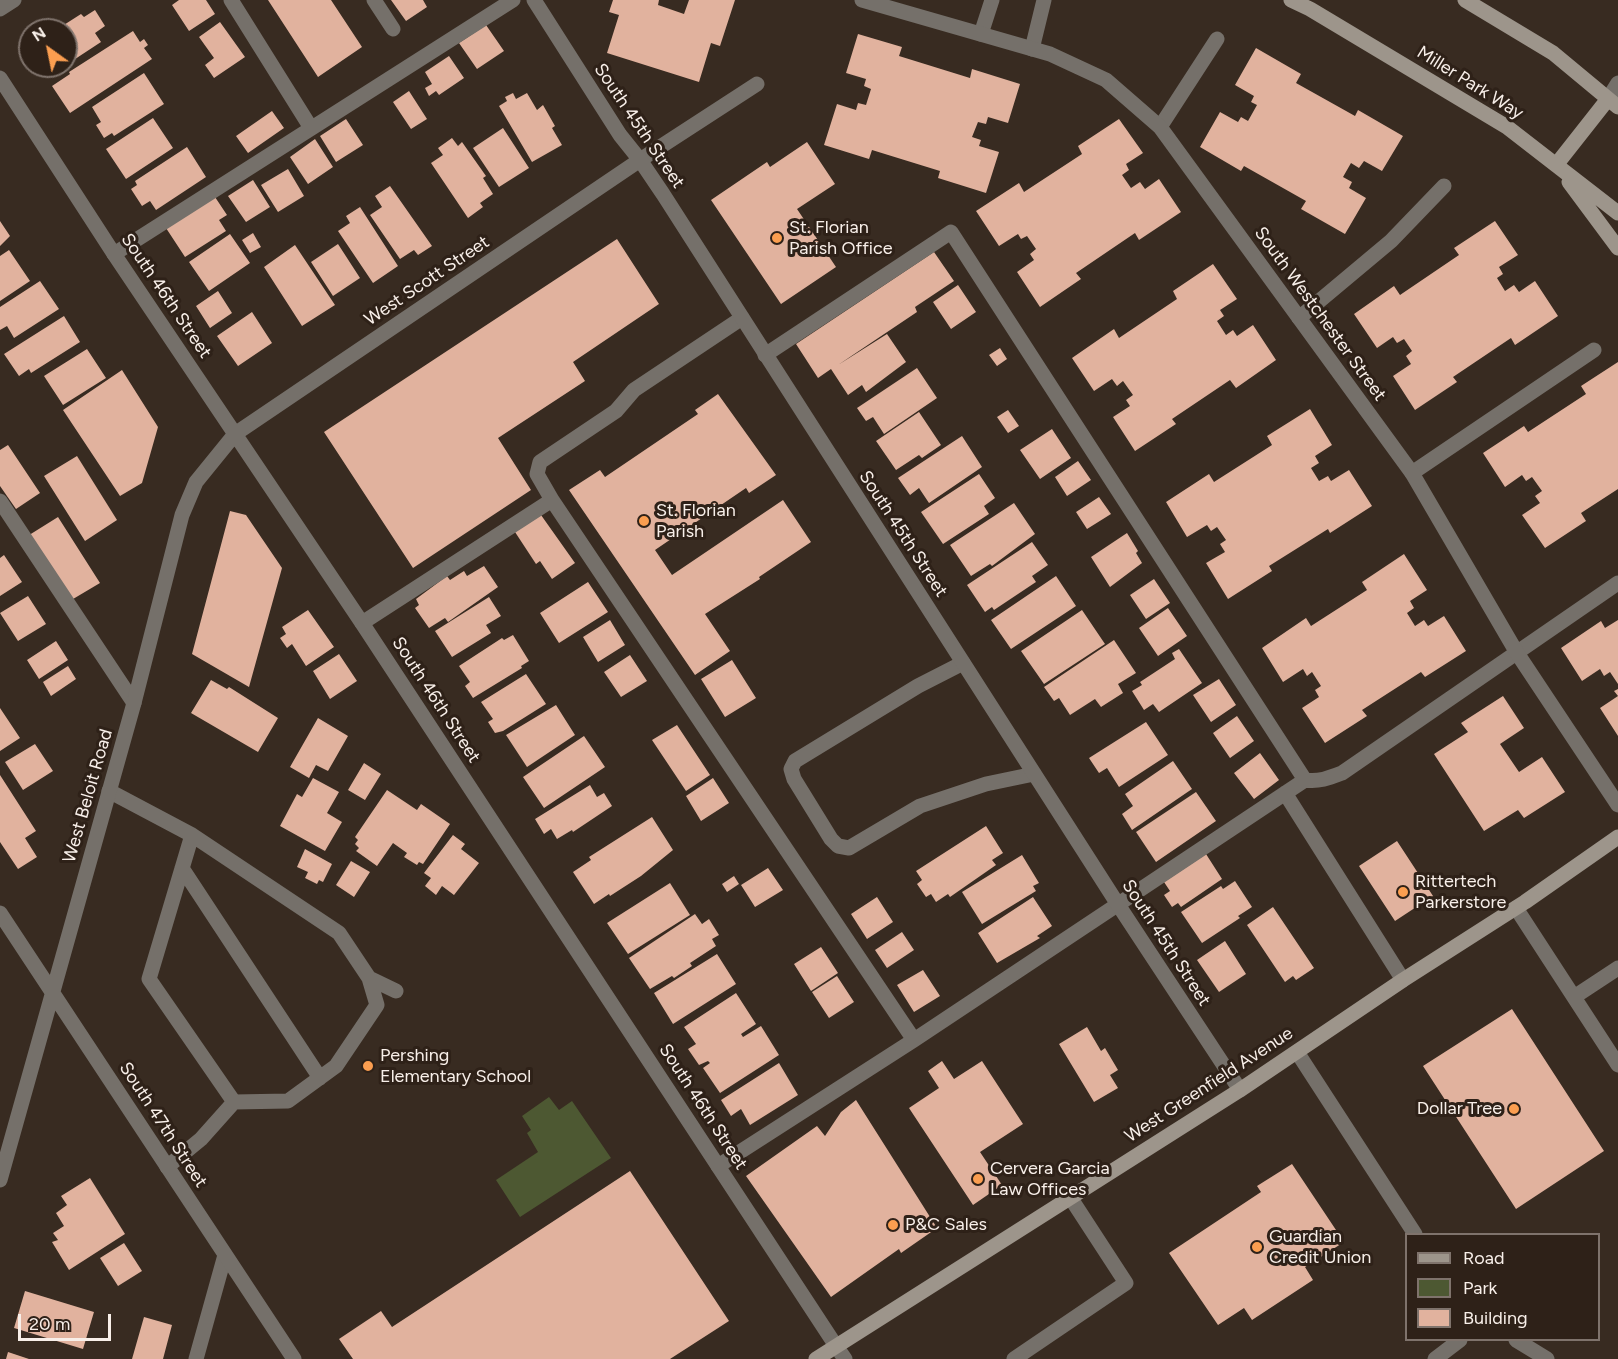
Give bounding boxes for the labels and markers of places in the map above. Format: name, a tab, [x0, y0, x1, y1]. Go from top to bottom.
place label: St. Florian Parish Office	[789, 217, 893, 260]
marker: St. Florian Parish Office	[770, 231, 784, 245]
place label: St. Florian Parish	[656, 500, 736, 542]
marker: St. Florian Parish	[637, 514, 651, 528]
place label: Rittertech Parkerstore	[1415, 871, 1506, 914]
marker: Rittertech Parkerstore	[1396, 885, 1410, 899]
place label: Pershing Elementary School	[380, 1045, 531, 1088]
marker: Pershing Elementary School	[361, 1059, 375, 1073]
place label: Dollar Tree	[1417, 1098, 1502, 1120]
marker: Dollar Tree	[1507, 1102, 1521, 1116]
place label: Cervera Garcia Law Offices	[990, 1158, 1110, 1200]
marker: Cervera Garcia Law Offices	[971, 1172, 985, 1186]
place label: P&C Sales	[905, 1214, 987, 1236]
marker: P&C Sales	[886, 1218, 900, 1232]
place label: Guardian Credit Union	[1269, 1226, 1371, 1268]
marker: Guardian Credit Union	[1250, 1240, 1264, 1254]

